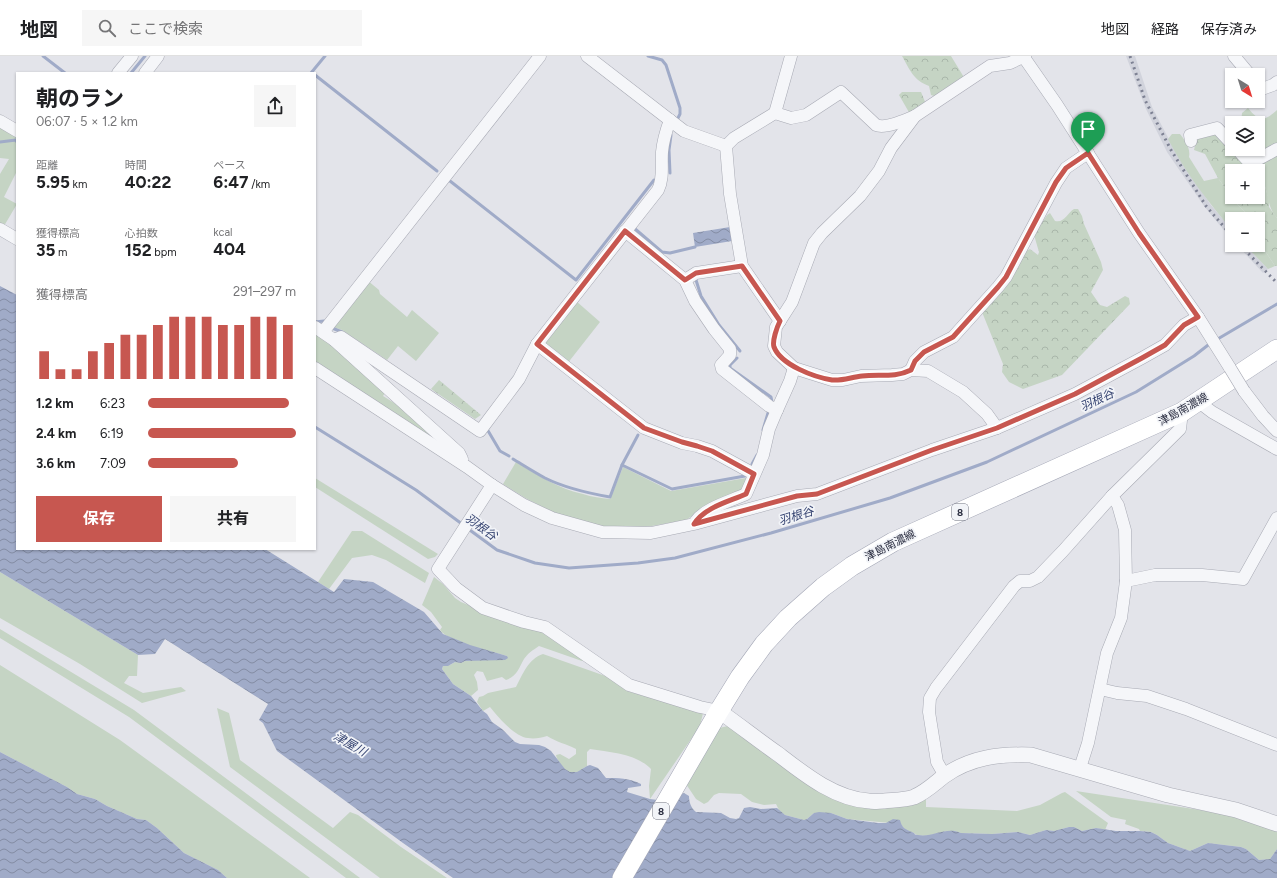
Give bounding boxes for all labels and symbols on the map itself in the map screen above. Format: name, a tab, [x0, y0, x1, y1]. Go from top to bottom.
north arrow	[1225, 68, 1265, 108]
pin	[1071, 112, 1105, 153]
water label: 羽根谷	[1078, 386, 1117, 414]
street label: 津島南濃線	[1156, 390, 1210, 428]
water label: 羽根谷	[777, 504, 816, 528]
road number: 8	[952, 504, 968, 520]
water label: 羽根谷	[462, 511, 500, 544]
street label: 津島南濃線	[863, 527, 918, 564]
water label: 津屋川	[331, 729, 371, 760]
road number: 8	[653, 803, 669, 819]

